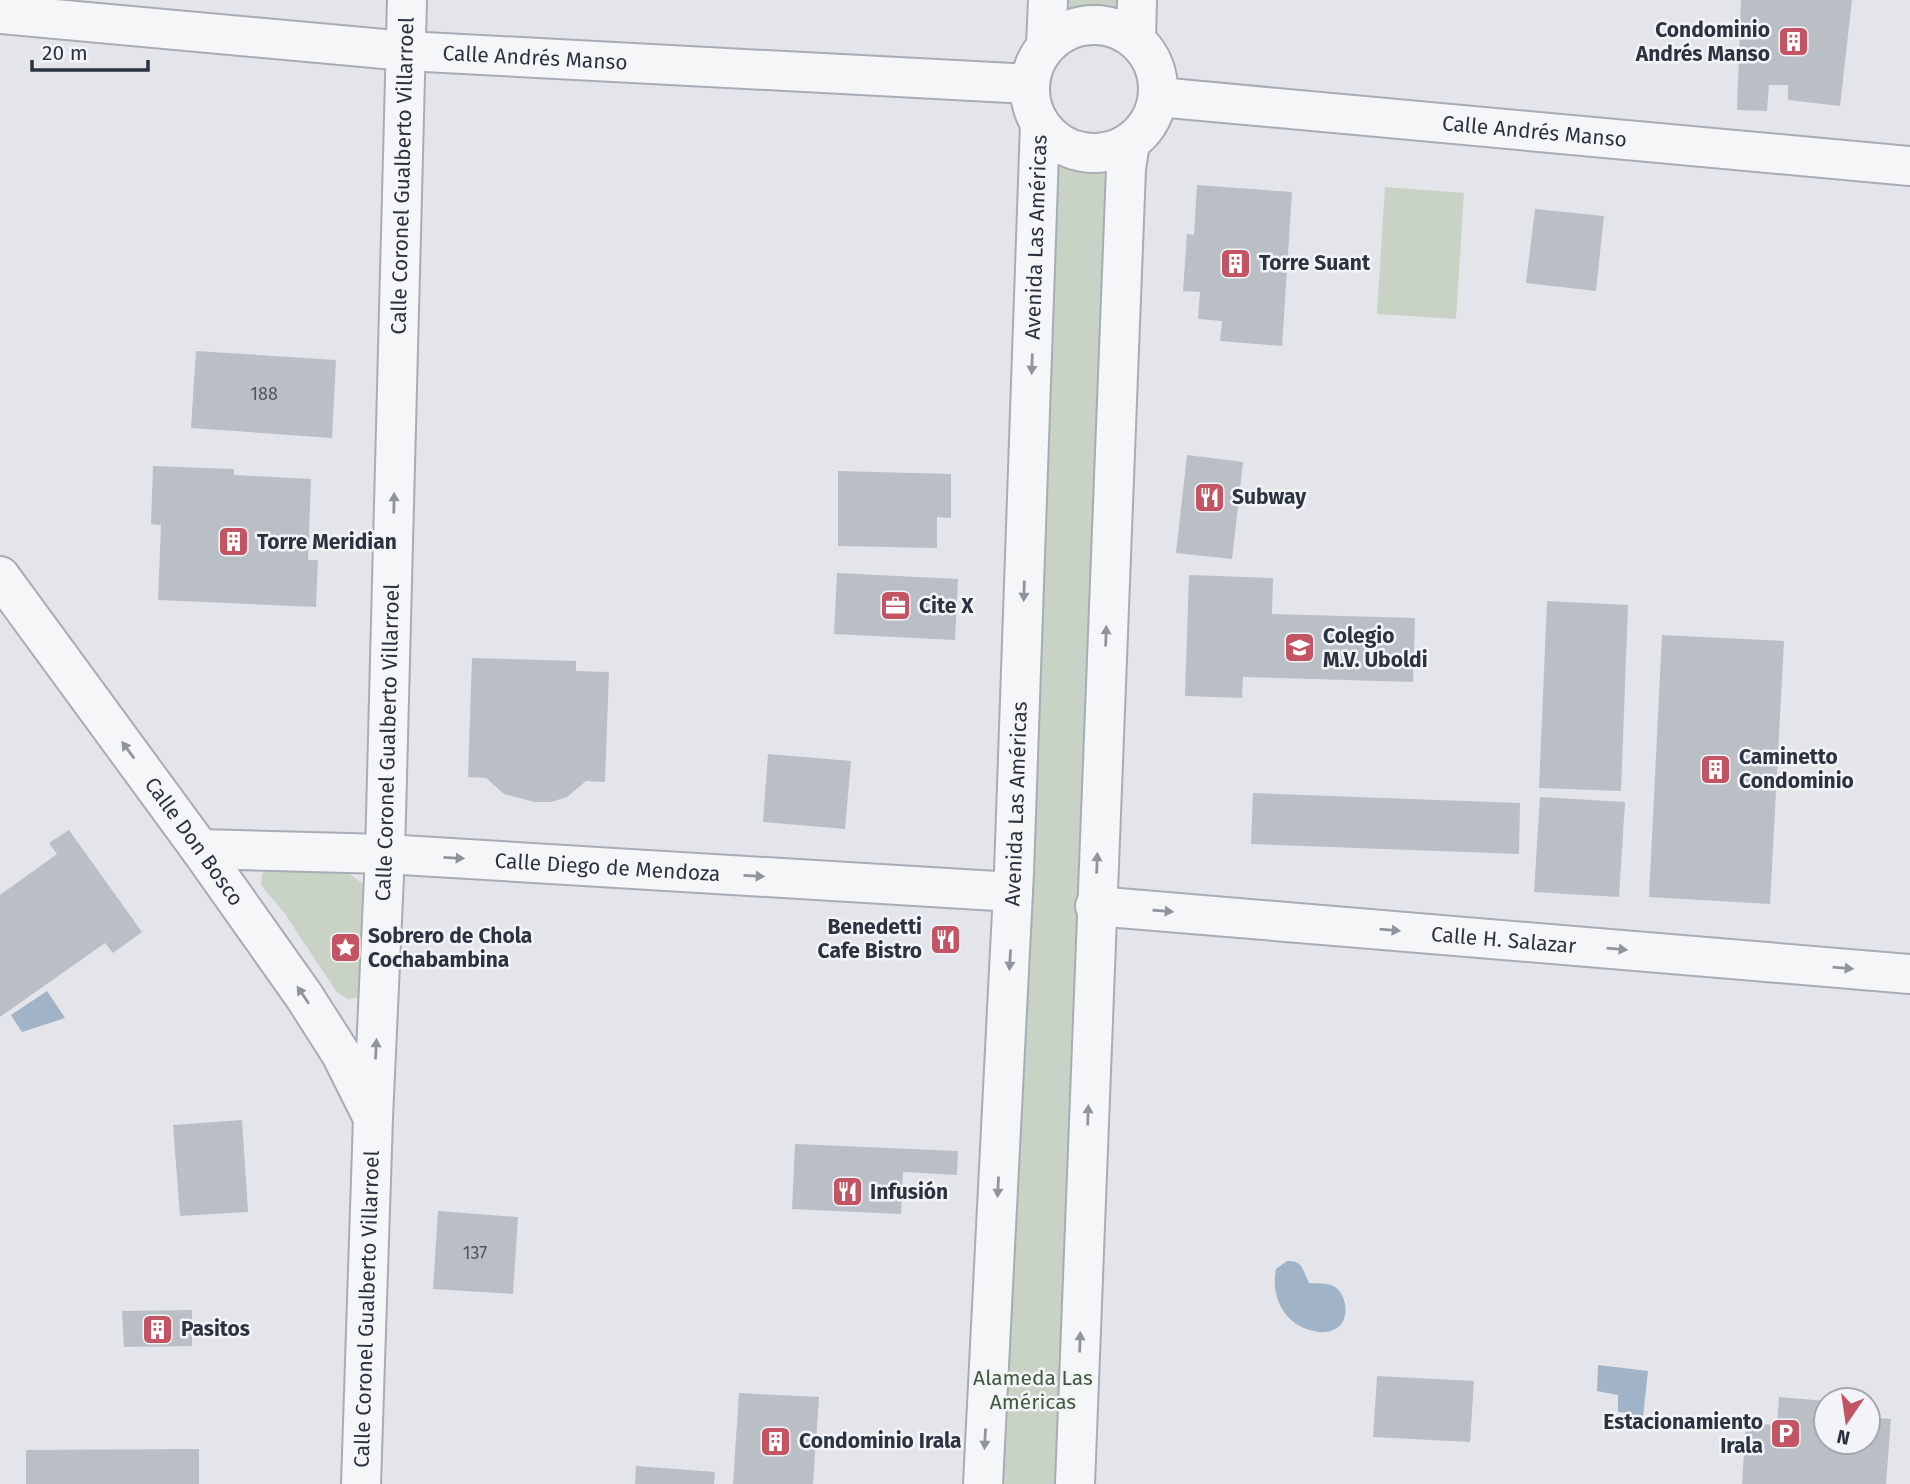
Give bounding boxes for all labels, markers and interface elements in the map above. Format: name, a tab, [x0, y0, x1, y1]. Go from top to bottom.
street label: Calle Coronel Gualberto Villarroel	[385, 17, 420, 335]
place label: Condominio Andrés Manso	[1635, 17, 1770, 67]
building icon: Condominio Andrés Manso	[1776, 25, 1810, 59]
scale bar	[32, 28, 147, 72]
text: 20 m	[42, 40, 88, 66]
street label: Calle Andrés Manso	[442, 40, 628, 76]
street label: Calle Andrés Manso	[1441, 110, 1628, 153]
street label: Avenida Las Américas	[1020, 134, 1053, 340]
building icon: Torre Suant	[1219, 246, 1253, 280]
place label: Torre Suant	[1259, 250, 1371, 276]
one-way arrow	[1026, 353, 1037, 375]
house number: 188	[250, 383, 278, 405]
restaurant icon: Subway	[1192, 480, 1226, 514]
place label: Subway	[1232, 484, 1306, 510]
one-way arrow	[389, 492, 400, 514]
building icon: Torre Meridian	[217, 525, 251, 559]
place label: Torre Meridian	[257, 529, 397, 555]
one-way arrow	[1018, 580, 1029, 602]
street label: Calle Coronel Gualberto Villarroel	[370, 583, 405, 902]
office icon: Cite X	[879, 589, 913, 623]
place label: Cite X	[919, 593, 974, 619]
place label: Colegio M.V. Uboldi	[1323, 623, 1428, 673]
one-way arrow	[1101, 625, 1112, 647]
school or university icon: Colegio M.V. Uboldi	[1283, 631, 1317, 665]
street label: Avenida Las Américas	[999, 701, 1033, 907]
one-way arrow	[121, 741, 135, 759]
place label: Caminetto Condominio	[1739, 744, 1854, 794]
building icon: Caminetto Condominio	[1699, 752, 1733, 786]
street label: Calle Don Bosco	[139, 772, 249, 911]
street label: Calle Diego de Mendoza	[494, 848, 721, 887]
one-way arrow	[1092, 852, 1103, 874]
one-way arrow	[443, 853, 465, 864]
one-way arrow	[743, 871, 765, 882]
one-way arrow	[1153, 906, 1175, 917]
place label: Benedetti Cafe Bistro	[818, 914, 922, 964]
street label: Calle H. Salazar	[1430, 921, 1577, 959]
restaurant icon: Benedetti Cafe Bistro	[928, 922, 962, 956]
place label: Sobrero de Chola Cochabambina	[368, 923, 532, 973]
one-way arrow	[1379, 925, 1401, 936]
place icon: Sobrero de Chola Cochabambina	[328, 931, 362, 965]
one-way arrow	[1606, 944, 1628, 955]
one-way arrow	[1004, 949, 1015, 971]
one-way arrow	[1833, 963, 1855, 974]
one-way arrow	[296, 985, 309, 1005]
one-way arrow	[371, 1037, 382, 1059]
one-way arrow	[1082, 1104, 1093, 1126]
street label: Calle Coronel Gualberto Villarroel	[349, 1150, 385, 1468]
restaurant icon: Infusión	[830, 1175, 864, 1209]
one-way arrow	[993, 1177, 1004, 1199]
place label: Infusión	[870, 1179, 948, 1205]
house number: 137	[463, 1242, 487, 1264]
building icon: Pasitos	[141, 1312, 175, 1346]
place label: Pasitos	[181, 1316, 250, 1342]
one-way arrow	[1074, 1331, 1085, 1353]
park label: Alameda Las Américas	[973, 1365, 1093, 1415]
north arrow	[1812, 1386, 1882, 1456]
place label: Estacionamiento Irala	[1603, 1409, 1763, 1459]
parking icon: Estacionamiento Irala	[1769, 1417, 1803, 1451]
building icon: Condominio Irala	[759, 1424, 793, 1458]
text: N	[1835, 1424, 1852, 1450]
place label: Condominio Irala	[799, 1428, 962, 1454]
one-way arrow	[980, 1428, 991, 1450]

